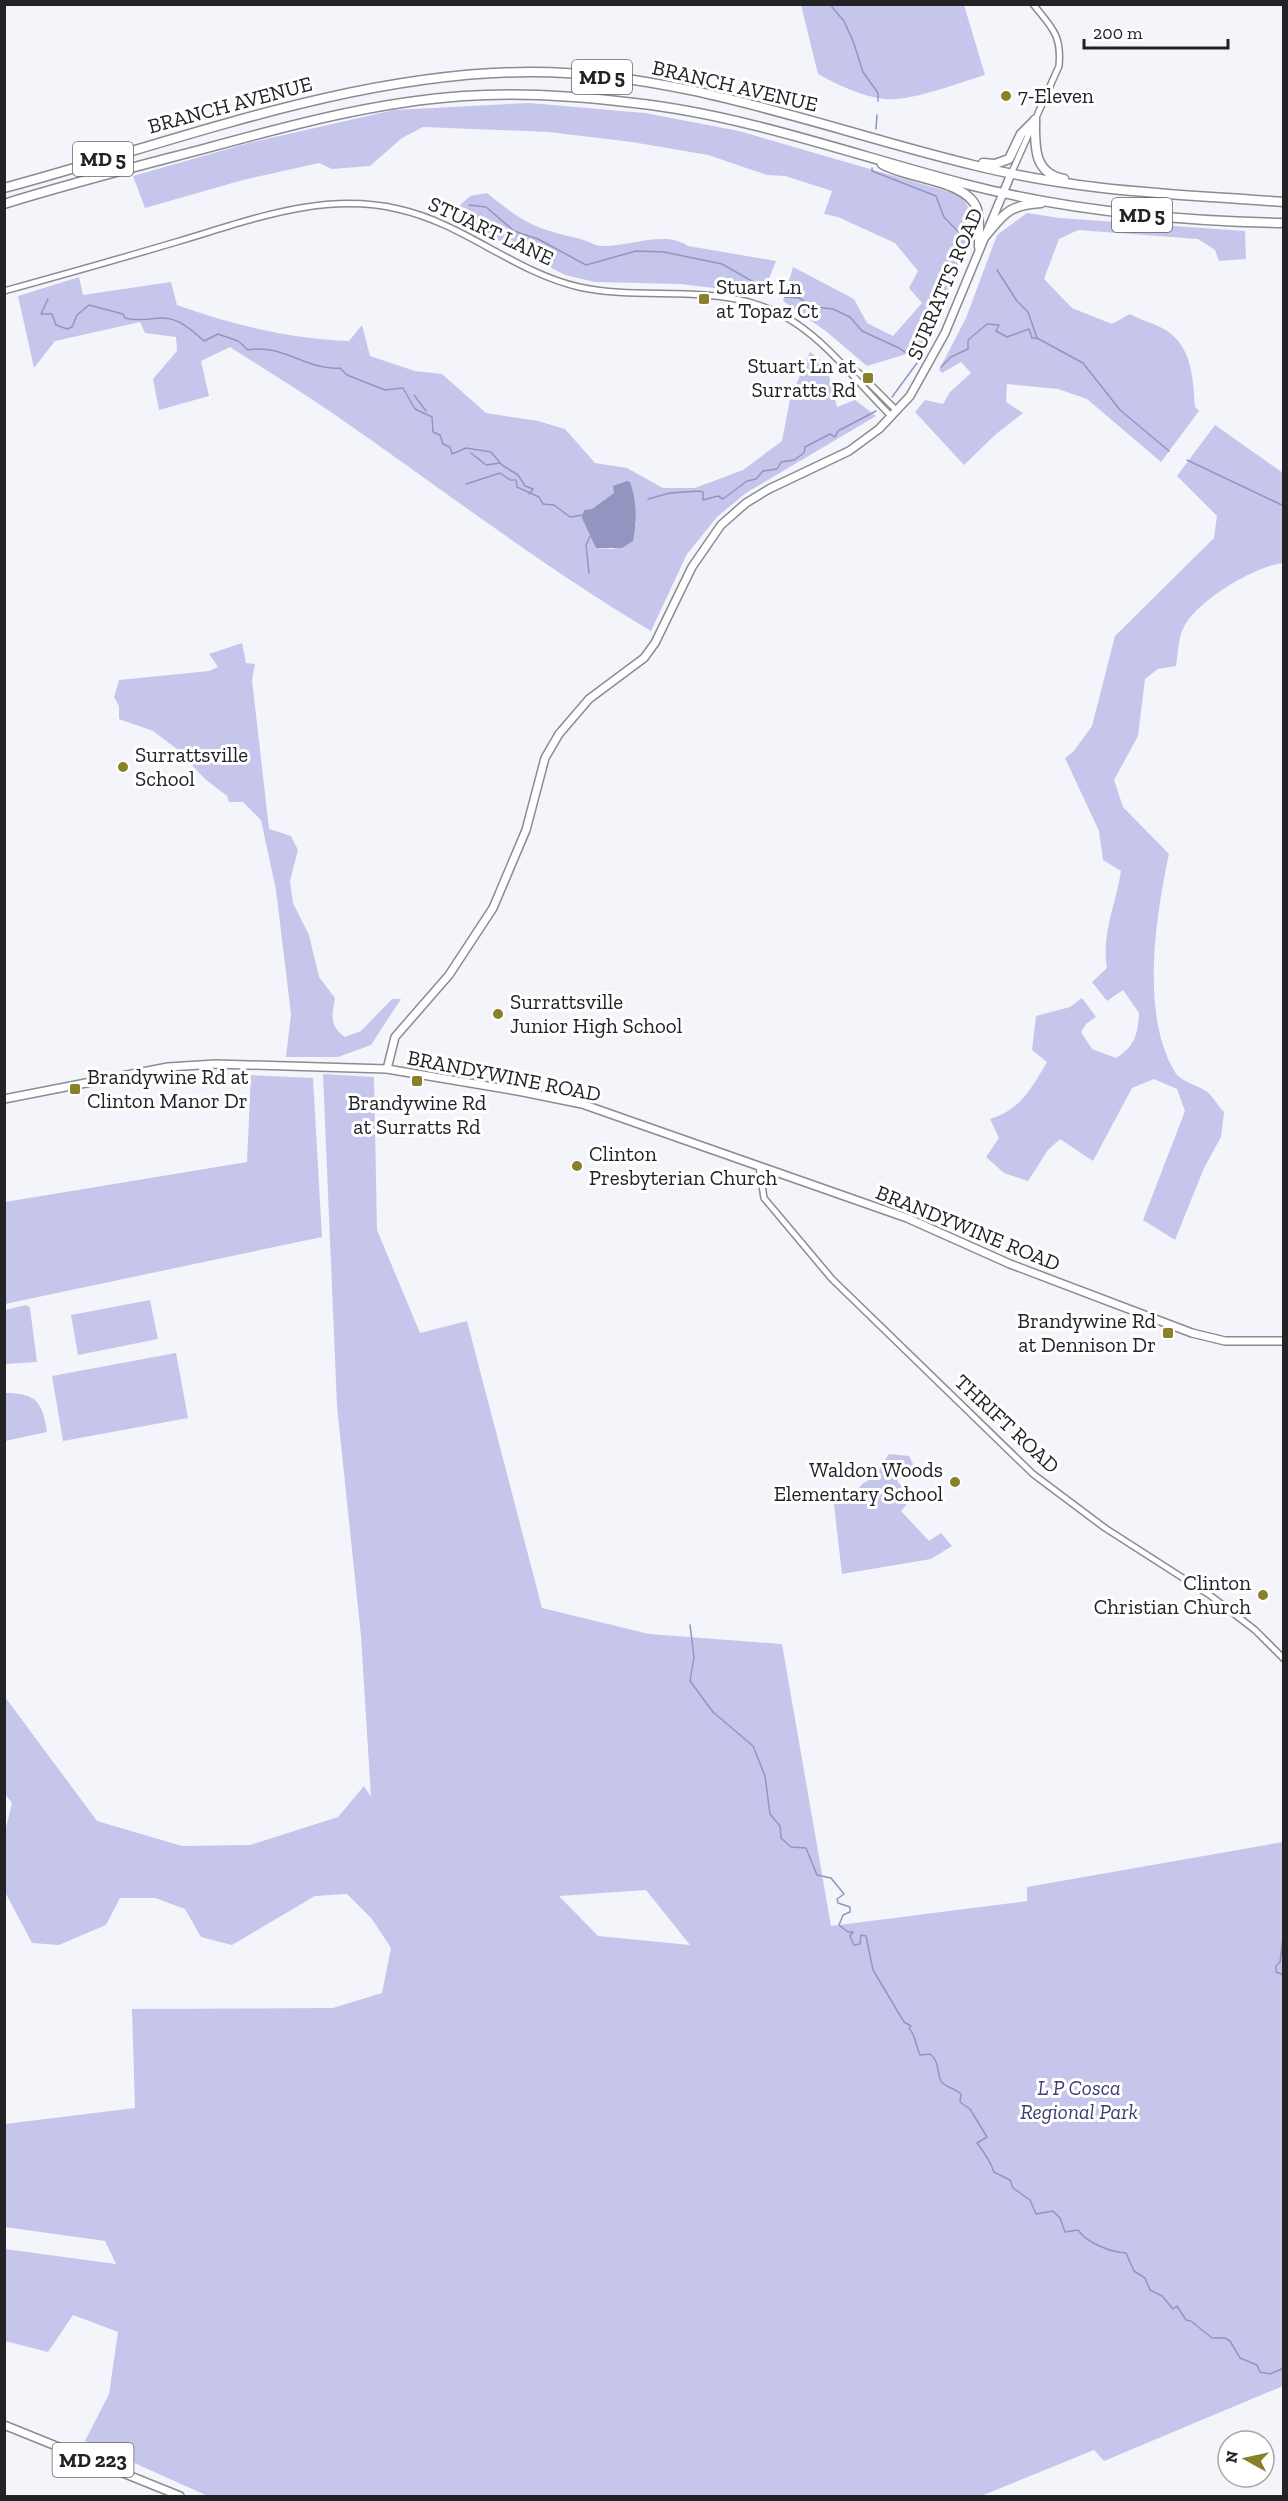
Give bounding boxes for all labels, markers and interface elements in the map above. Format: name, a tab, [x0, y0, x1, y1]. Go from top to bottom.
scale bar	[1084, 12, 1228, 50]
text: 200 m	[1093, 22, 1143, 44]
street label: BRANCH AVENUE	[650, 54, 820, 117]
road number: MD 5	[572, 60, 632, 94]
street label: BRANCH AVENUE	[145, 71, 315, 138]
place label: 7-Eleven	[1018, 83, 1094, 108]
marker: 7-Eleven	[999, 89, 1013, 103]
road number: MD 5	[73, 142, 133, 176]
street label: STUART LANE	[425, 191, 558, 270]
road number: MD 5	[1112, 198, 1172, 232]
street label: SURRATTS ROAD	[901, 204, 988, 363]
place label: Stuart Ln at Topaz Ct	[716, 274, 819, 323]
marker: Stuart Ln at Topaz Ct	[697, 292, 711, 306]
place label: Stuart Ln at Surratts Rd	[748, 353, 856, 402]
marker: Stuart Ln at Surratts Rd	[861, 371, 875, 385]
place label: Surrattsville School	[135, 742, 248, 791]
marker: Surrattsville School	[116, 760, 130, 774]
place label: Surrattsville Junior High School	[510, 989, 683, 1038]
marker: Surrattsville Junior High School	[491, 1007, 505, 1021]
street label: BRANDYWINE ROAD	[405, 1044, 603, 1107]
place label: Brandywine Rd at Clinton Manor Dr	[87, 1064, 249, 1113]
marker: Brandywine Rd at Surratts Rd	[410, 1074, 424, 1088]
marker: Brandywine Rd at Clinton Manor Dr	[68, 1082, 82, 1096]
place label: Brandywine Rd at Surratts Rd	[348, 1090, 487, 1139]
place label: Clinton Presbyterian Church	[589, 1141, 777, 1190]
marker: Clinton Presbyterian Church	[570, 1159, 584, 1173]
street label: BRANDYWINE ROAD	[872, 1179, 1064, 1276]
place label: Brandywine Rd at Dennison Dr	[1017, 1308, 1156, 1357]
marker: Brandywine Rd at Dennison Dr	[1161, 1326, 1175, 1340]
street label: THRIFT ROAD	[950, 1369, 1065, 1478]
place label: Waldon Woods Elementary School	[774, 1457, 943, 1506]
marker: Waldon Woods Elementary School	[948, 1475, 962, 1489]
place label: Clinton Christian Church	[1094, 1570, 1251, 1619]
marker: Clinton Christian Church	[1256, 1588, 1270, 1602]
park label: L P Cosca Regional Park	[1020, 2075, 1138, 2124]
north arrow	[1216, 2429, 1276, 2489]
road number: MD 223	[52, 2443, 134, 2477]
text: N	[1221, 2450, 1242, 2464]

